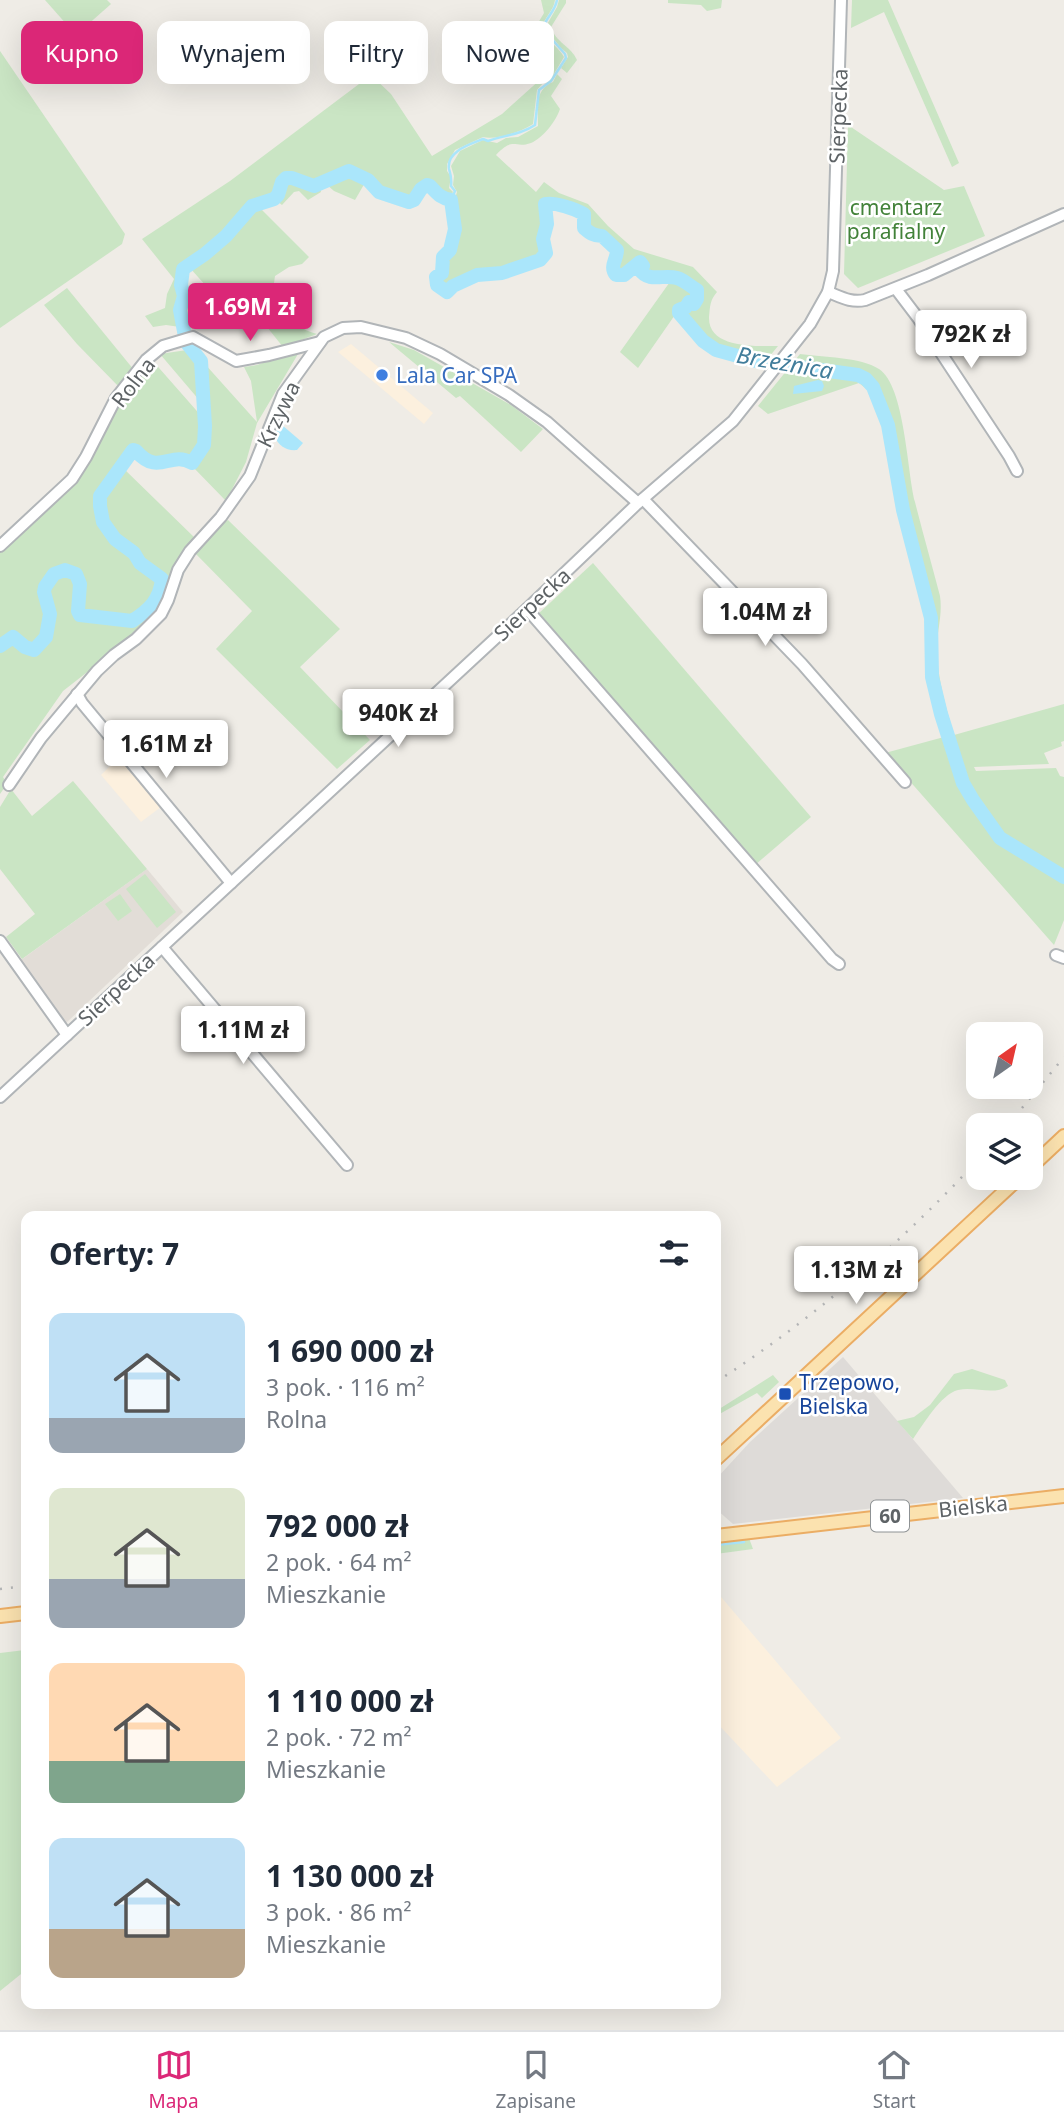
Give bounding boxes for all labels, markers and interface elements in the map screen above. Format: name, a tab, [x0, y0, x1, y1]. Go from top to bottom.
chip: Kupno	[21, 21, 143, 84]
chip: Wynajem	[157, 21, 310, 84]
chip: Filtry	[324, 21, 428, 84]
chip: Nowe	[442, 21, 554, 84]
street label: Sierpecka	[822, 68, 854, 164]
park label: cmentarz parafialny	[847, 193, 945, 245]
pin: 1.69M zł	[178, 284, 322, 343]
text: 1.69M zł	[204, 290, 296, 322]
pin: 792K zł	[906, 310, 1036, 370]
text: 792K zł	[931, 317, 1011, 349]
water label: Brzeźnica	[734, 338, 836, 386]
street label: Rolna	[105, 351, 161, 413]
place label: Lala Car SPA	[396, 361, 518, 389]
marker: Lala Car SPA	[374, 367, 390, 383]
street label: Krzywa	[250, 376, 306, 452]
street label: Sierpecka	[488, 561, 576, 647]
pin: 1.04M zł	[693, 588, 837, 648]
text: 1.04M zł	[719, 595, 811, 627]
pin: 940K zł	[333, 690, 463, 749]
text: 940K zł	[358, 696, 438, 728]
pin: 1.61M zł	[94, 720, 238, 780]
text: 1.61M zł	[120, 727, 212, 759]
street label: Sierpecka	[72, 946, 160, 1032]
pin: 1.11M zł	[171, 1006, 315, 1066]
text: 1.11M zł	[197, 1013, 289, 1045]
north arrow	[966, 1022, 1043, 1099]
map controls	[966, 1022, 1043, 1190]
button: layers	[966, 1113, 1043, 1190]
text: Oferty: 7	[49, 1233, 179, 1274]
icon: filters	[655, 1234, 693, 1272]
pin: 1.13M zł	[784, 1246, 928, 1306]
text: 1.13M zł	[810, 1253, 902, 1285]
text: 1 690 000 zł	[266, 1330, 433, 1371]
icon: home	[105, 1341, 189, 1425]
place label: Trzepowo, Bielska	[799, 1368, 900, 1420]
text: 3 pok. · 116 m²	[266, 1371, 425, 1403]
marker: Trzepowo, Bielska	[777, 1386, 793, 1402]
text: Rolna	[266, 1403, 327, 1435]
street label: Bielska	[937, 1488, 1009, 1524]
road number: 60	[871, 1500, 909, 1532]
text: 792 000 zł	[266, 1505, 409, 1546]
icon: home	[105, 1516, 189, 1600]
text: 2 pok. · 64 m²	[266, 1546, 412, 1578]
text: Mieszkanie	[266, 1578, 386, 1610]
text: 1 110 000 zł	[266, 1680, 433, 1721]
icon: home	[105, 1691, 189, 1775]
text: 2 pok. · 72 m²	[266, 1721, 412, 1753]
text: Mieszkanie	[266, 1753, 386, 1785]
text: 1 130 000 zł	[266, 1855, 433, 1896]
icon: home	[105, 1866, 189, 1950]
text: 3 pok. · 86 m²	[266, 1896, 412, 1928]
text: Mieszkanie	[266, 1928, 386, 1960]
tab: Mapa	[148, 2046, 199, 2114]
tab: Zapisane	[496, 2046, 576, 2114]
tab: Start	[873, 2046, 916, 2114]

